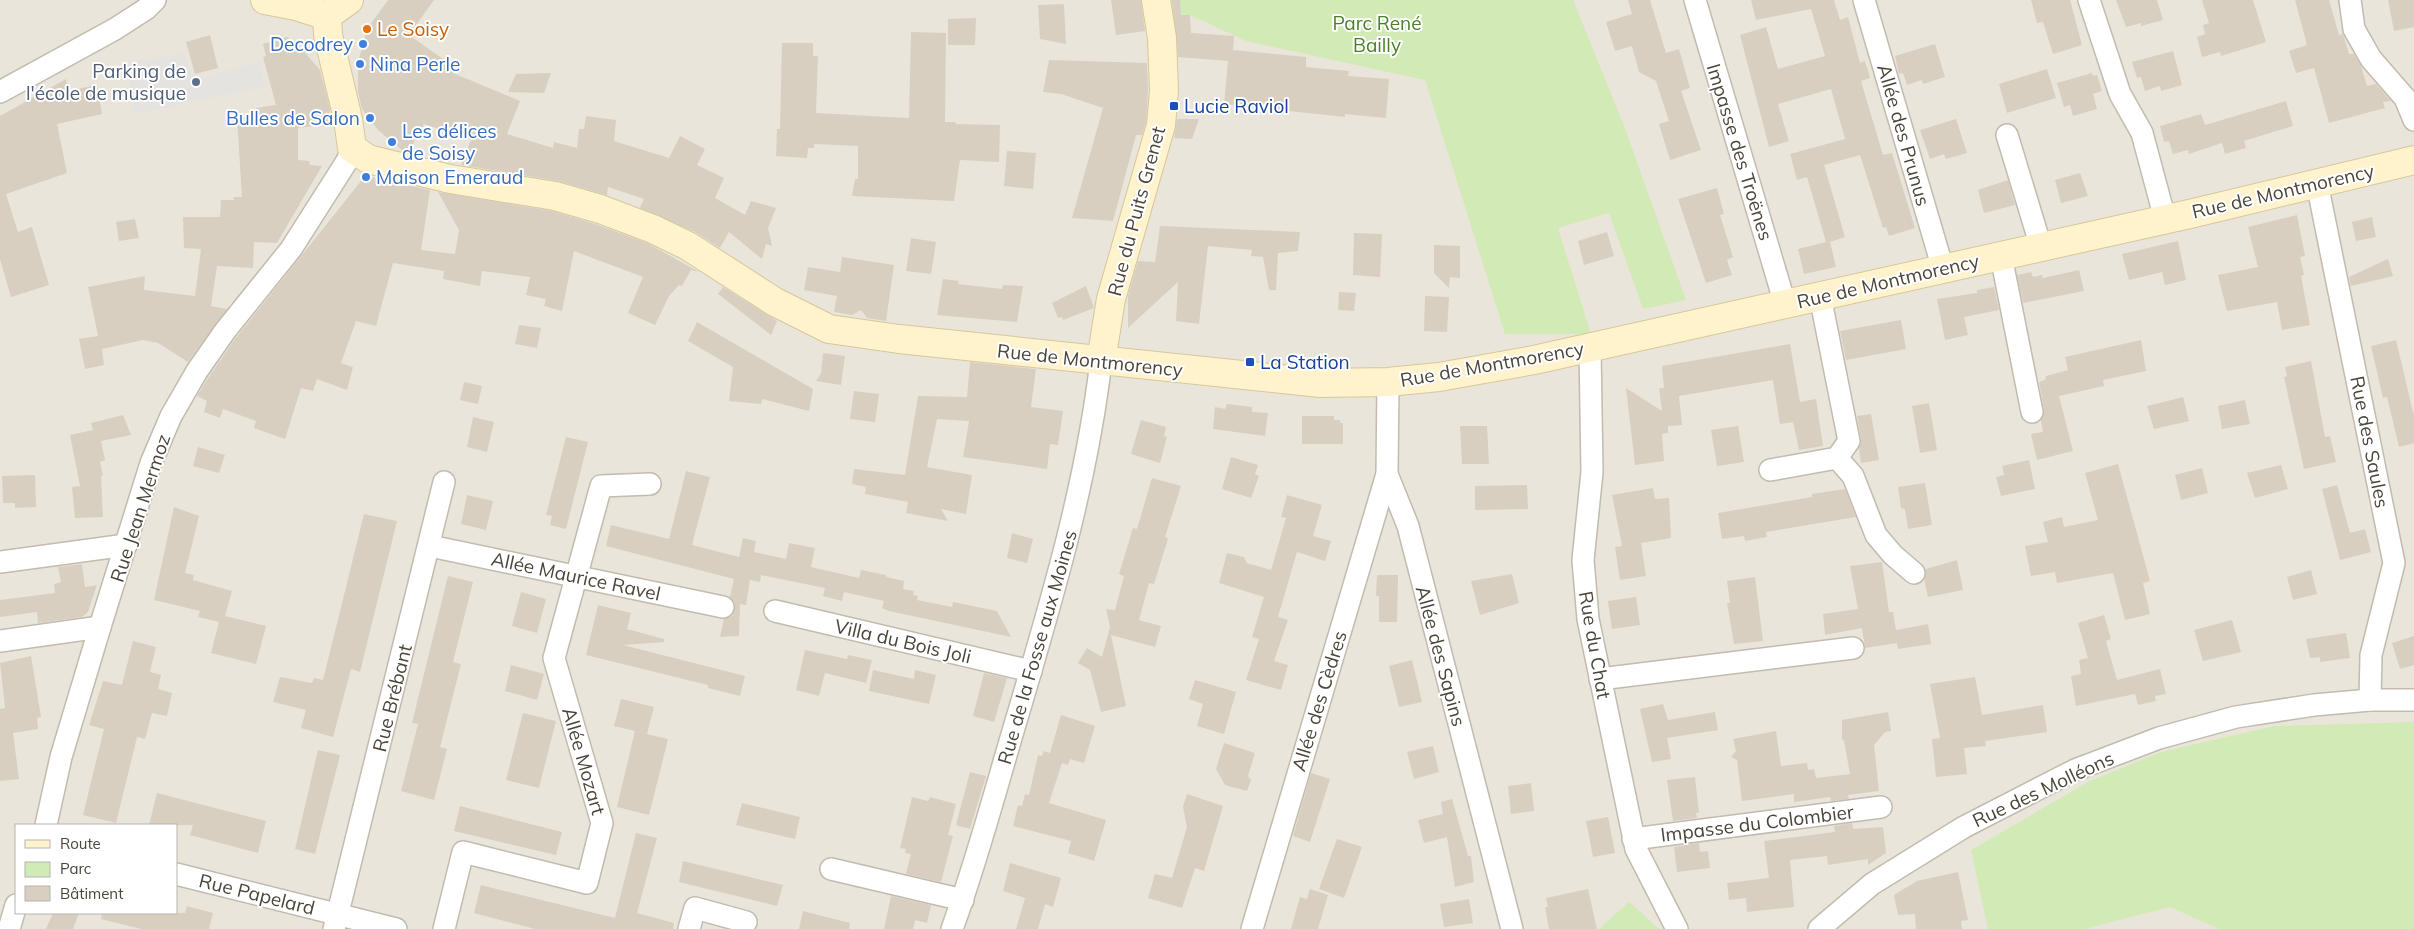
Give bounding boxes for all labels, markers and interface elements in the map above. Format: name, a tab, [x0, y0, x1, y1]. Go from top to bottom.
park label: Parc René Bailly	[1332, 11, 1422, 57]
place label: Le Soisy	[377, 17, 449, 41]
marker: Le Soisy	[361, 23, 373, 35]
place label: Decodrey	[270, 32, 353, 56]
marker: Decodrey	[357, 38, 369, 50]
place label: Nina Perle	[370, 52, 460, 76]
marker: Nina Perle	[354, 58, 366, 70]
place label: Parking de l'école de musique	[26, 59, 186, 105]
street label: Impasse des Troënes	[1702, 61, 1778, 243]
street label: Allée des Prunus	[1872, 61, 1936, 209]
marker: Parking de l'école de musique	[190, 76, 202, 88]
place label: Lucie Raviol	[1184, 94, 1289, 118]
marker: Lucie Raviol	[1168, 100, 1180, 112]
place label: Bulles de Salon	[226, 106, 360, 130]
marker: Bulles de Salon	[364, 112, 376, 124]
place label: Les délices de Soisy	[402, 119, 497, 165]
street label: Rue du Puits Grenet	[1102, 123, 1170, 298]
marker: Les délices de Soisy	[386, 136, 398, 148]
street label: Rue de Montmorency	[2189, 158, 2377, 224]
place label: Maison Emeraud	[376, 165, 523, 189]
marker: Maison Emeraud	[360, 171, 372, 183]
street label: Rue de Montmorency	[1794, 248, 1982, 314]
street label: Rue de Montmorency	[1398, 336, 1586, 392]
street label: Rue de Montmorency	[996, 338, 1184, 382]
place label: La Station	[1260, 350, 1350, 374]
marker: La Station	[1244, 356, 1256, 368]
street label: Rue des Saules	[2345, 374, 2395, 510]
street label: Rue Jean Mermoz	[105, 431, 175, 585]
street label: Rue de la Fosse aux Moines	[992, 527, 1082, 767]
street label: Allée Maurice Ravel	[489, 546, 663, 606]
street label: Allée des Sapins	[1411, 583, 1471, 729]
street label: Rue du Chat	[1574, 589, 1616, 701]
street label: Villa du Bois Joli	[832, 614, 974, 668]
street label: Allée des Cèdres	[1286, 628, 1352, 774]
street label: Rue Brébant	[367, 641, 417, 754]
street label: Allée Mozart	[557, 704, 611, 818]
street label: Rue des Molléons	[1968, 746, 2118, 832]
street label: Impasse du Colombier	[1659, 799, 1855, 847]
legend	[15, 824, 178, 914]
text: Route	[60, 834, 101, 853]
text: Parc	[60, 859, 91, 878]
street label: Rue Papelard	[197, 868, 317, 920]
text: Bâtiment	[60, 884, 123, 903]

